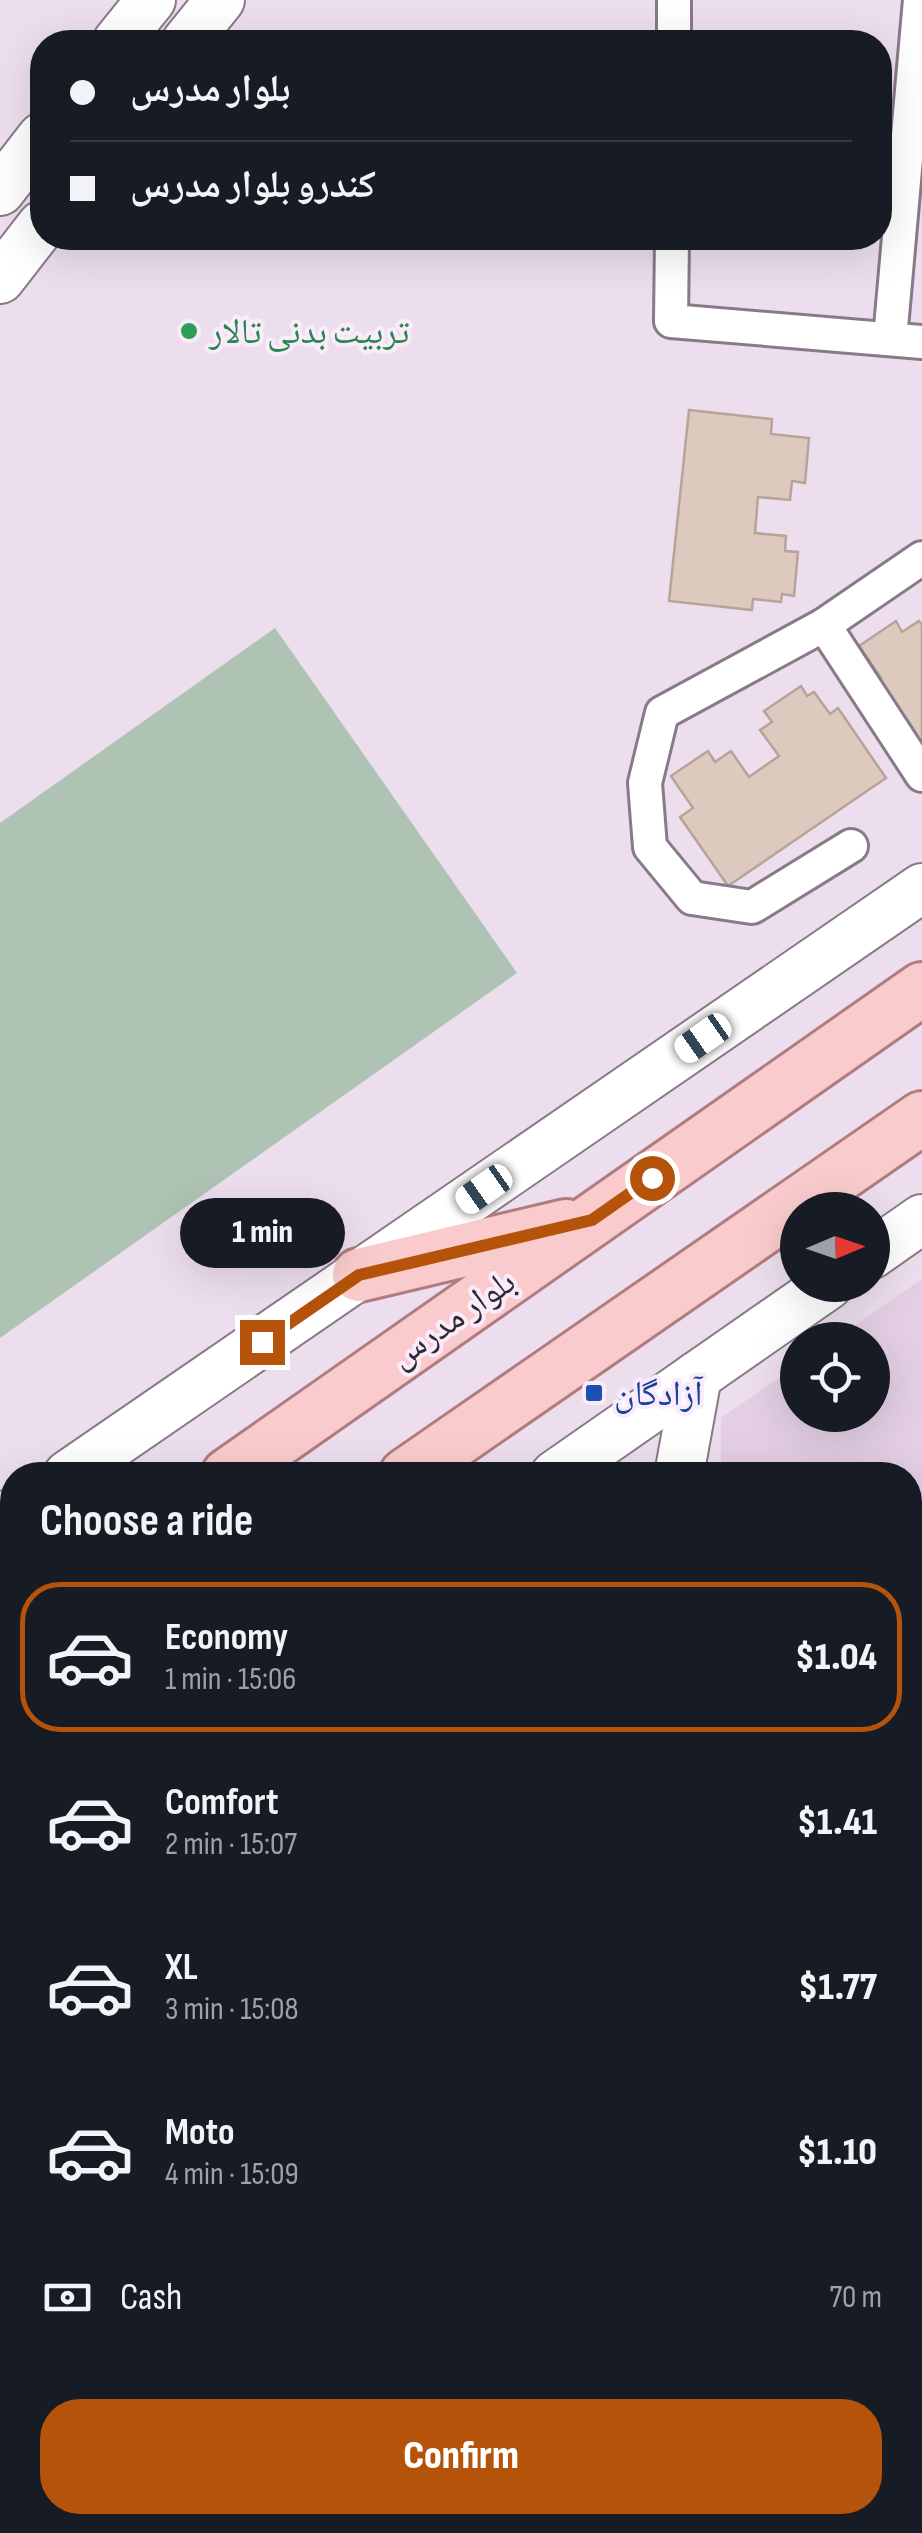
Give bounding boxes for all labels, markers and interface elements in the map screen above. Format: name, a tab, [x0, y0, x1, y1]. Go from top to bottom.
text: بلوار مدرس	[130, 67, 290, 112]
text: کندرو بلوار مدرس	[130, 163, 376, 208]
place label: تربیت بدنی تالار	[208, 311, 409, 354]
marker: تربیت بدنی تالار	[178, 320, 200, 342]
car	[670, 1009, 736, 1067]
route start	[630, 1156, 675, 1201]
car	[451, 1160, 517, 1218]
north arrow	[780, 1192, 890, 1302]
map controls	[780, 1192, 890, 1432]
callout: 1 min	[180, 1197, 344, 1267]
text: 1 min	[232, 1213, 293, 1252]
street label: بلوار مدرس	[382, 1260, 524, 1378]
route end	[240, 1320, 285, 1365]
button: locate	[780, 1322, 890, 1432]
place label: آزادگان	[614, 1373, 704, 1416]
marker: آزادگان	[583, 1382, 605, 1404]
text: Choose a ride	[40, 1494, 253, 1549]
icon: car	[45, 1612, 135, 1702]
text: Economy	[165, 1615, 288, 1660]
text: $1.04	[795, 1635, 877, 1680]
text: 1 min · 15:06	[165, 1660, 296, 1699]
icon: car	[45, 1777, 135, 1867]
text: Comfort	[165, 1780, 279, 1825]
text: $1.41	[797, 1800, 877, 1845]
text: 2 min · 15:07	[165, 1825, 297, 1864]
icon: car	[45, 1942, 135, 2032]
text: XL	[165, 1945, 198, 1990]
text: $1.77	[799, 1965, 877, 2010]
text: 3 min · 15:08	[165, 1990, 299, 2029]
icon: car	[45, 2107, 135, 2197]
text: Moto	[165, 2110, 235, 2155]
text: $1.10	[797, 2130, 877, 2175]
text: 4 min · 15:09	[165, 2155, 299, 2194]
icon: cash	[40, 2270, 95, 2325]
text: Cash	[120, 2275, 182, 2320]
text: 70 m	[829, 2278, 882, 2317]
button: Confirm	[40, 2399, 882, 2514]

